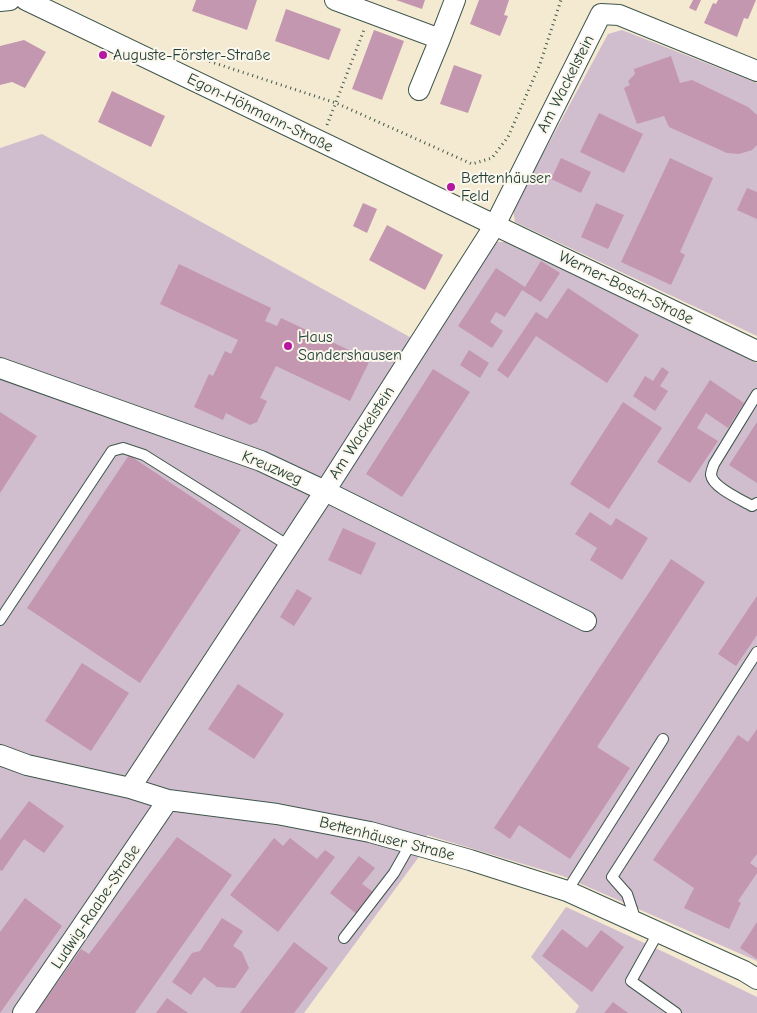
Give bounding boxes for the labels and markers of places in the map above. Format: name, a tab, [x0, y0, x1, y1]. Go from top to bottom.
place label: Auguste-Förster-Straße	[113, 45, 271, 65]
marker: Auguste-Förster-Straße	[97, 49, 109, 61]
place label: Bettenhäuser Feld	[461, 168, 550, 206]
marker: Bettenhäuser Feld	[445, 181, 457, 193]
place label: Haus Sandershausen	[298, 327, 402, 365]
marker: Haus Sandershausen	[282, 340, 294, 352]

